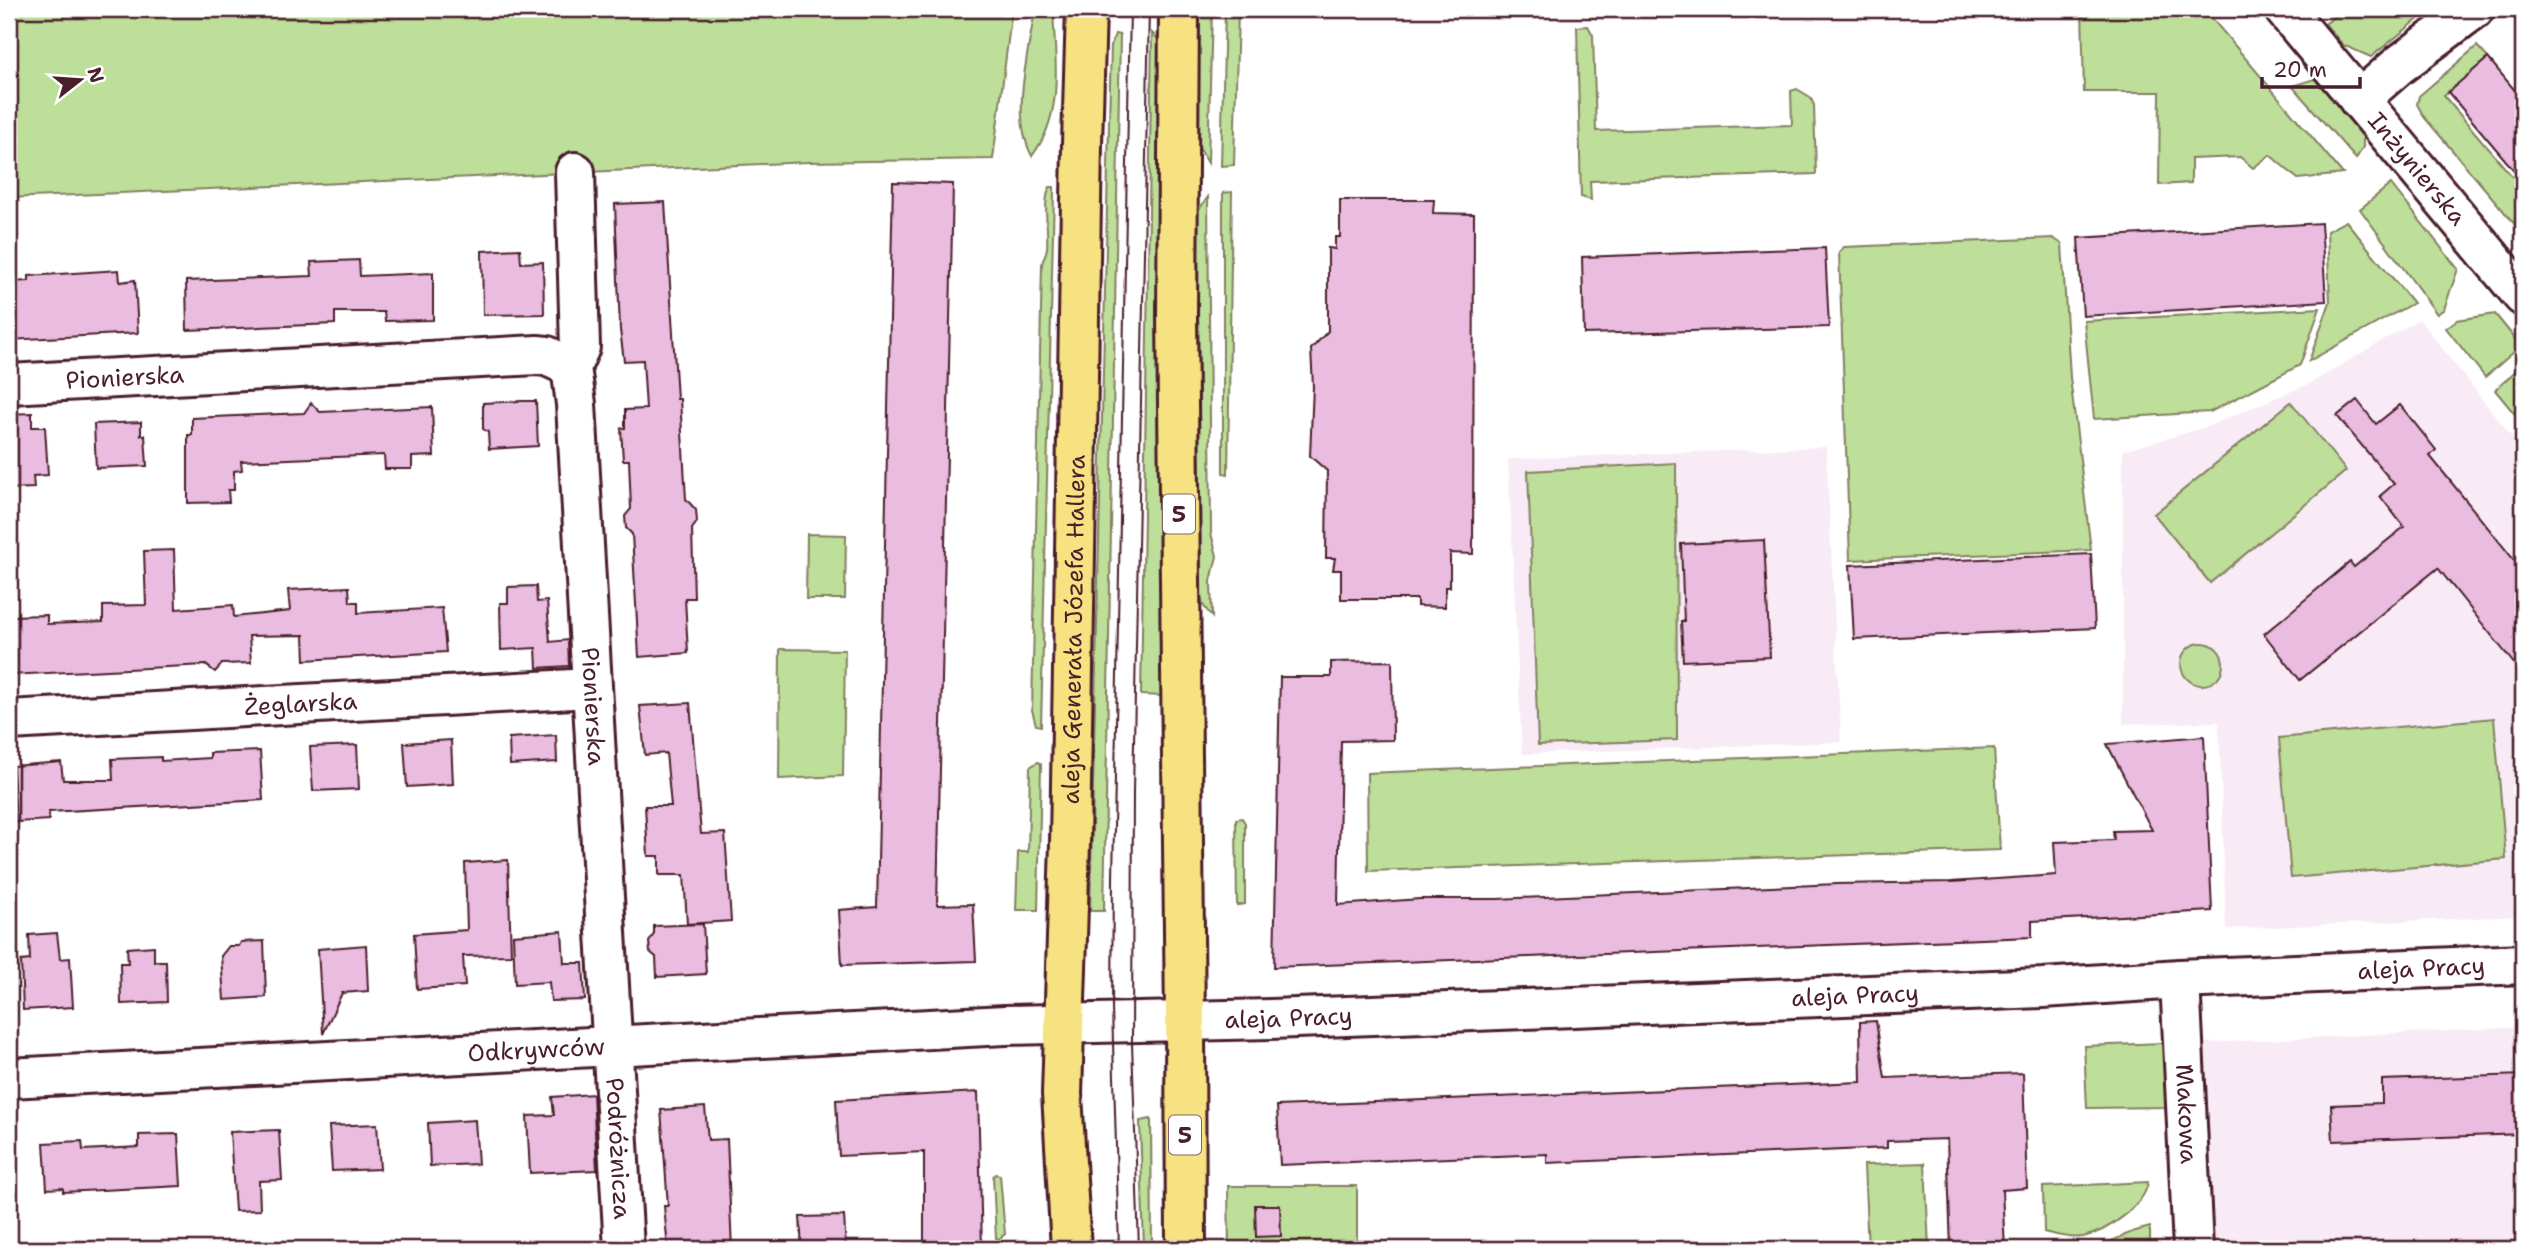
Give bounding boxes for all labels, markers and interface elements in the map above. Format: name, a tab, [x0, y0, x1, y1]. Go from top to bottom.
north arrow	[46, 46, 116, 116]
scale bar	[2262, 46, 2360, 90]
text: 20 m	[2273, 56, 2327, 84]
text: N	[82, 64, 110, 86]
street label: Inżynierska	[2361, 105, 2474, 232]
street label: Pionierska	[65, 358, 185, 397]
street label: aleja Generała Józefa Hallera	[1055, 454, 1093, 805]
road number: 5	[1163, 494, 1195, 534]
street label: Pionierska	[574, 646, 613, 766]
street label: Żeglarska	[243, 685, 358, 723]
street label: aleja Pracy	[2357, 950, 2486, 987]
street label: aleja Pracy	[1790, 977, 1920, 1014]
street label: aleja Pracy	[1224, 1000, 1353, 1036]
street label: Odkrywców	[467, 1030, 606, 1070]
street label: Makowa	[2168, 1063, 2205, 1165]
street label: Podróżnicza	[598, 1077, 638, 1220]
road number: 5	[1169, 1116, 1201, 1154]

